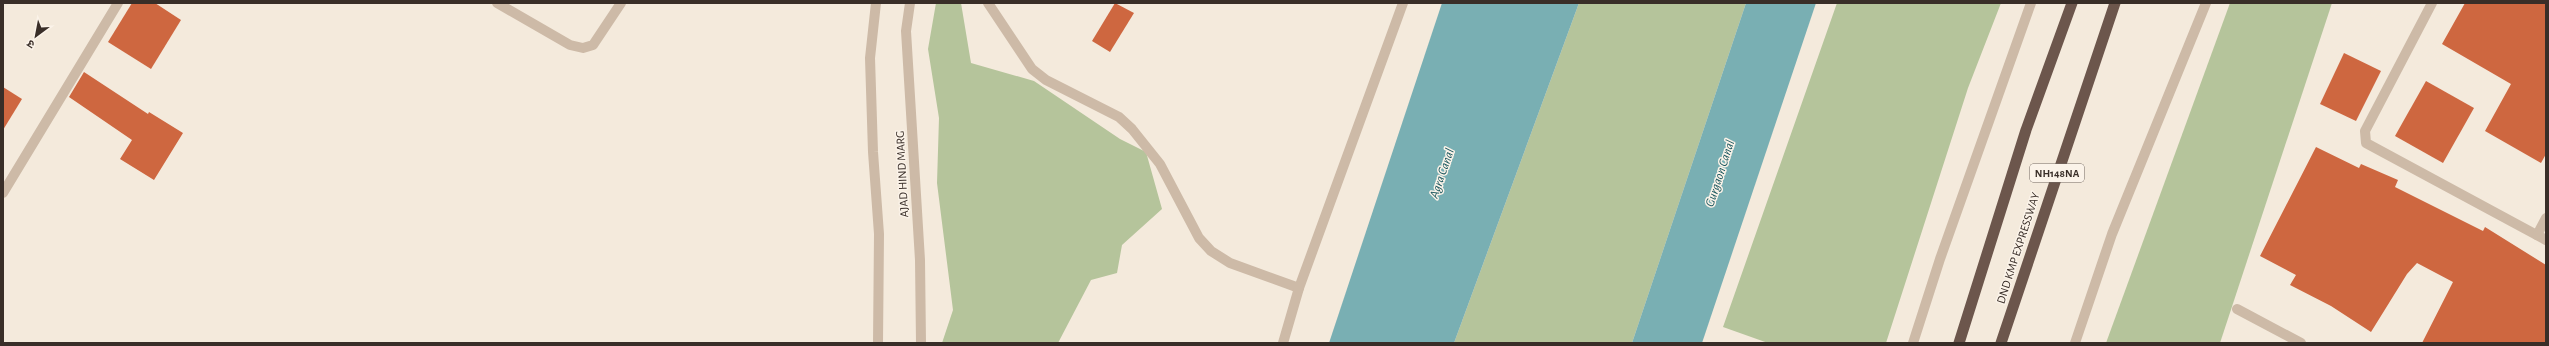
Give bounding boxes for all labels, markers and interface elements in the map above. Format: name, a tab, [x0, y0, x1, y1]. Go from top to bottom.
north arrow	[16, 16, 56, 56]
text: उ	[25, 37, 37, 50]
street label: AJAD HIND MARG	[894, 130, 910, 218]
water label: Gurgaon Canal	[1704, 139, 1737, 208]
water label: Agra Canal	[1428, 147, 1457, 201]
road number: NH148NA	[2030, 164, 2084, 182]
street label: DND KMP EXPRESSWAY	[1994, 190, 2042, 305]

